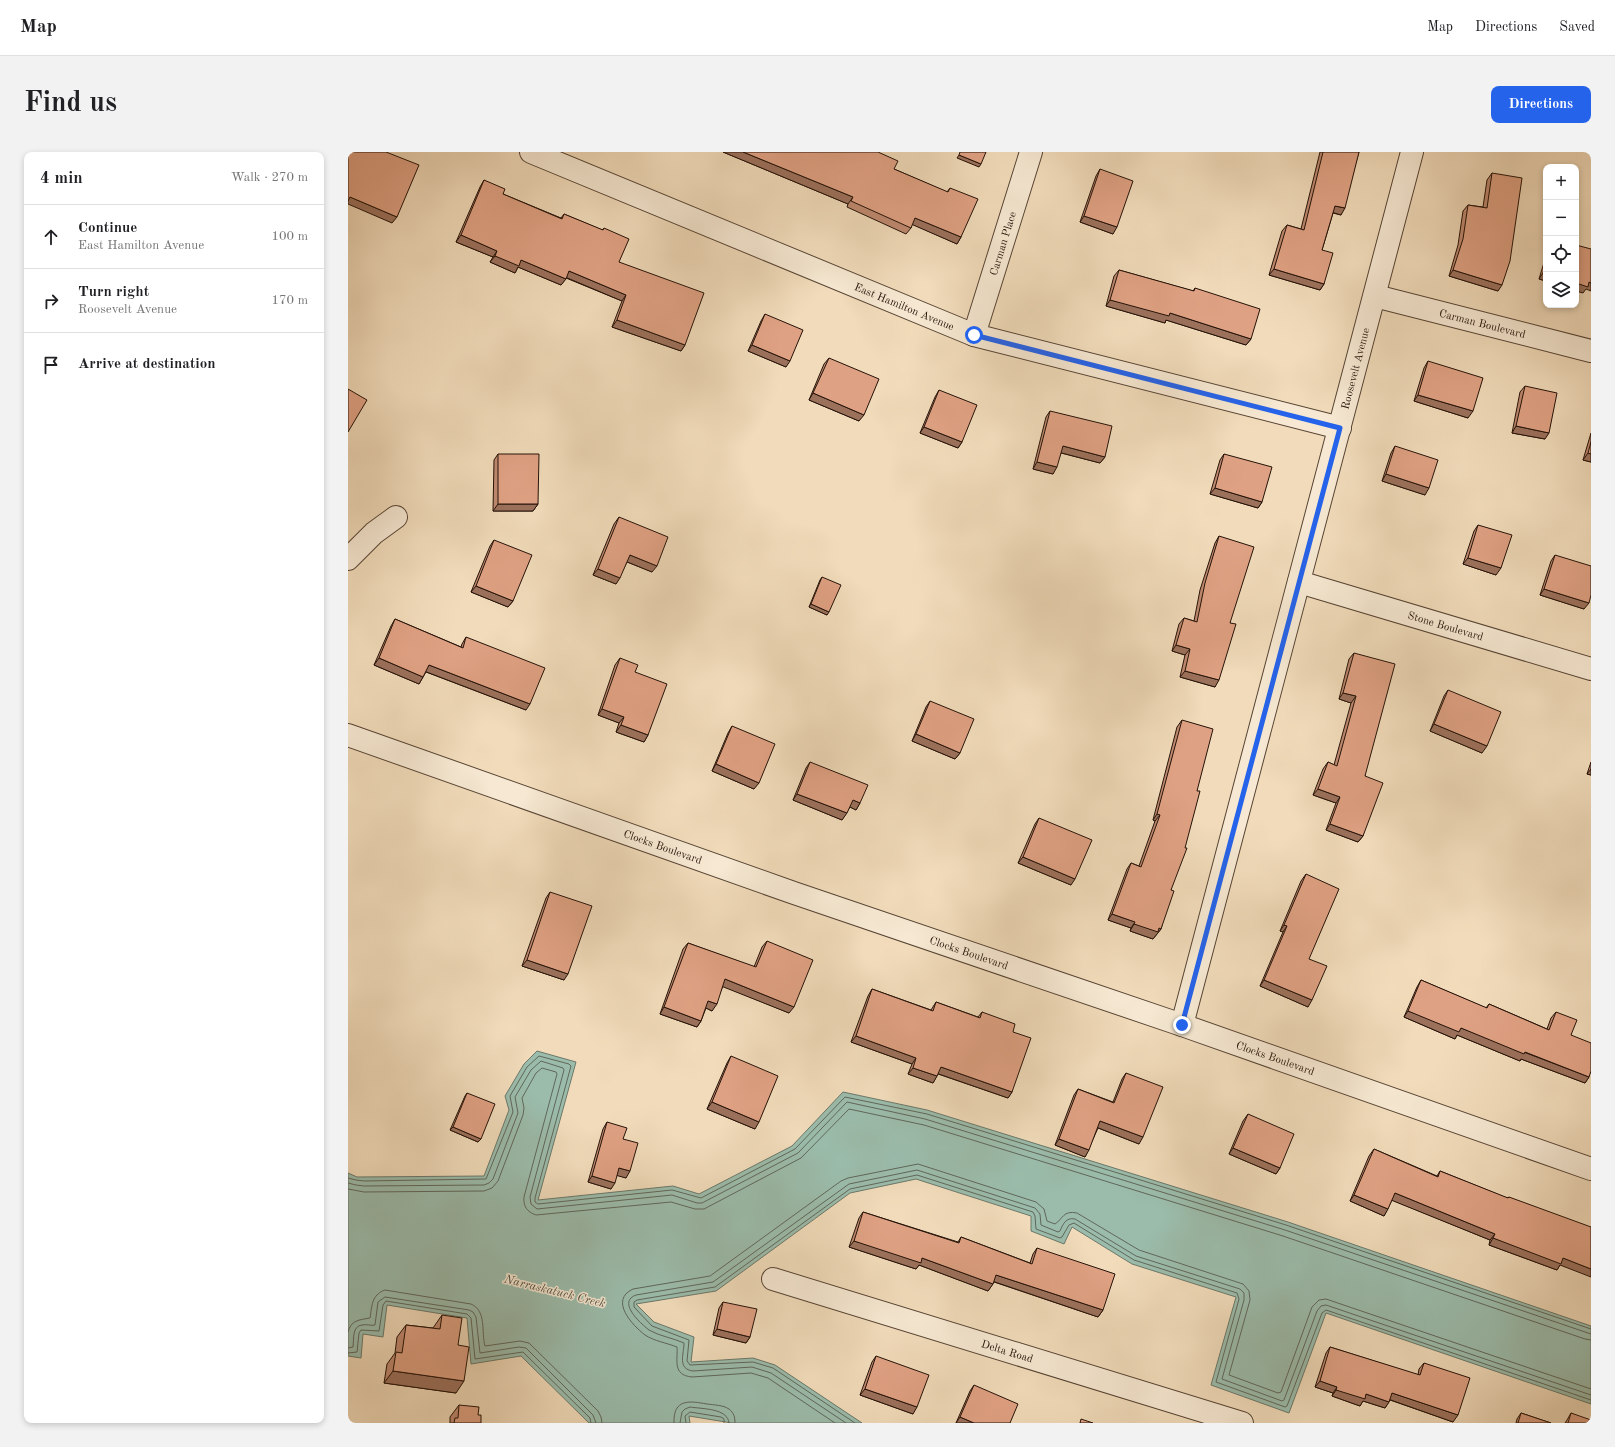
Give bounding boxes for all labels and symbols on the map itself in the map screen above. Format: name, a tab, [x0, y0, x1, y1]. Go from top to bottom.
street label: Carman Place	[989, 210, 1019, 277]
street label: East Hamilton Avenue	[852, 282, 955, 333]
street label: Carman Boulevard	[1438, 309, 1527, 341]
route start	[965, 326, 983, 344]
street label: Roosevelt Avenue	[1340, 327, 1372, 411]
street label: Stone Boulevard	[1406, 611, 1485, 644]
street label: Clocks Boulevard	[622, 829, 703, 867]
street label: Clocks Boulevard	[928, 935, 1010, 973]
route end	[1173, 1016, 1191, 1034]
street label: Clocks Boulevard	[1234, 1040, 1316, 1078]
water label: Narraskatuck Creek	[502, 1273, 607, 1310]
street label: Delta Road	[980, 1339, 1034, 1366]

